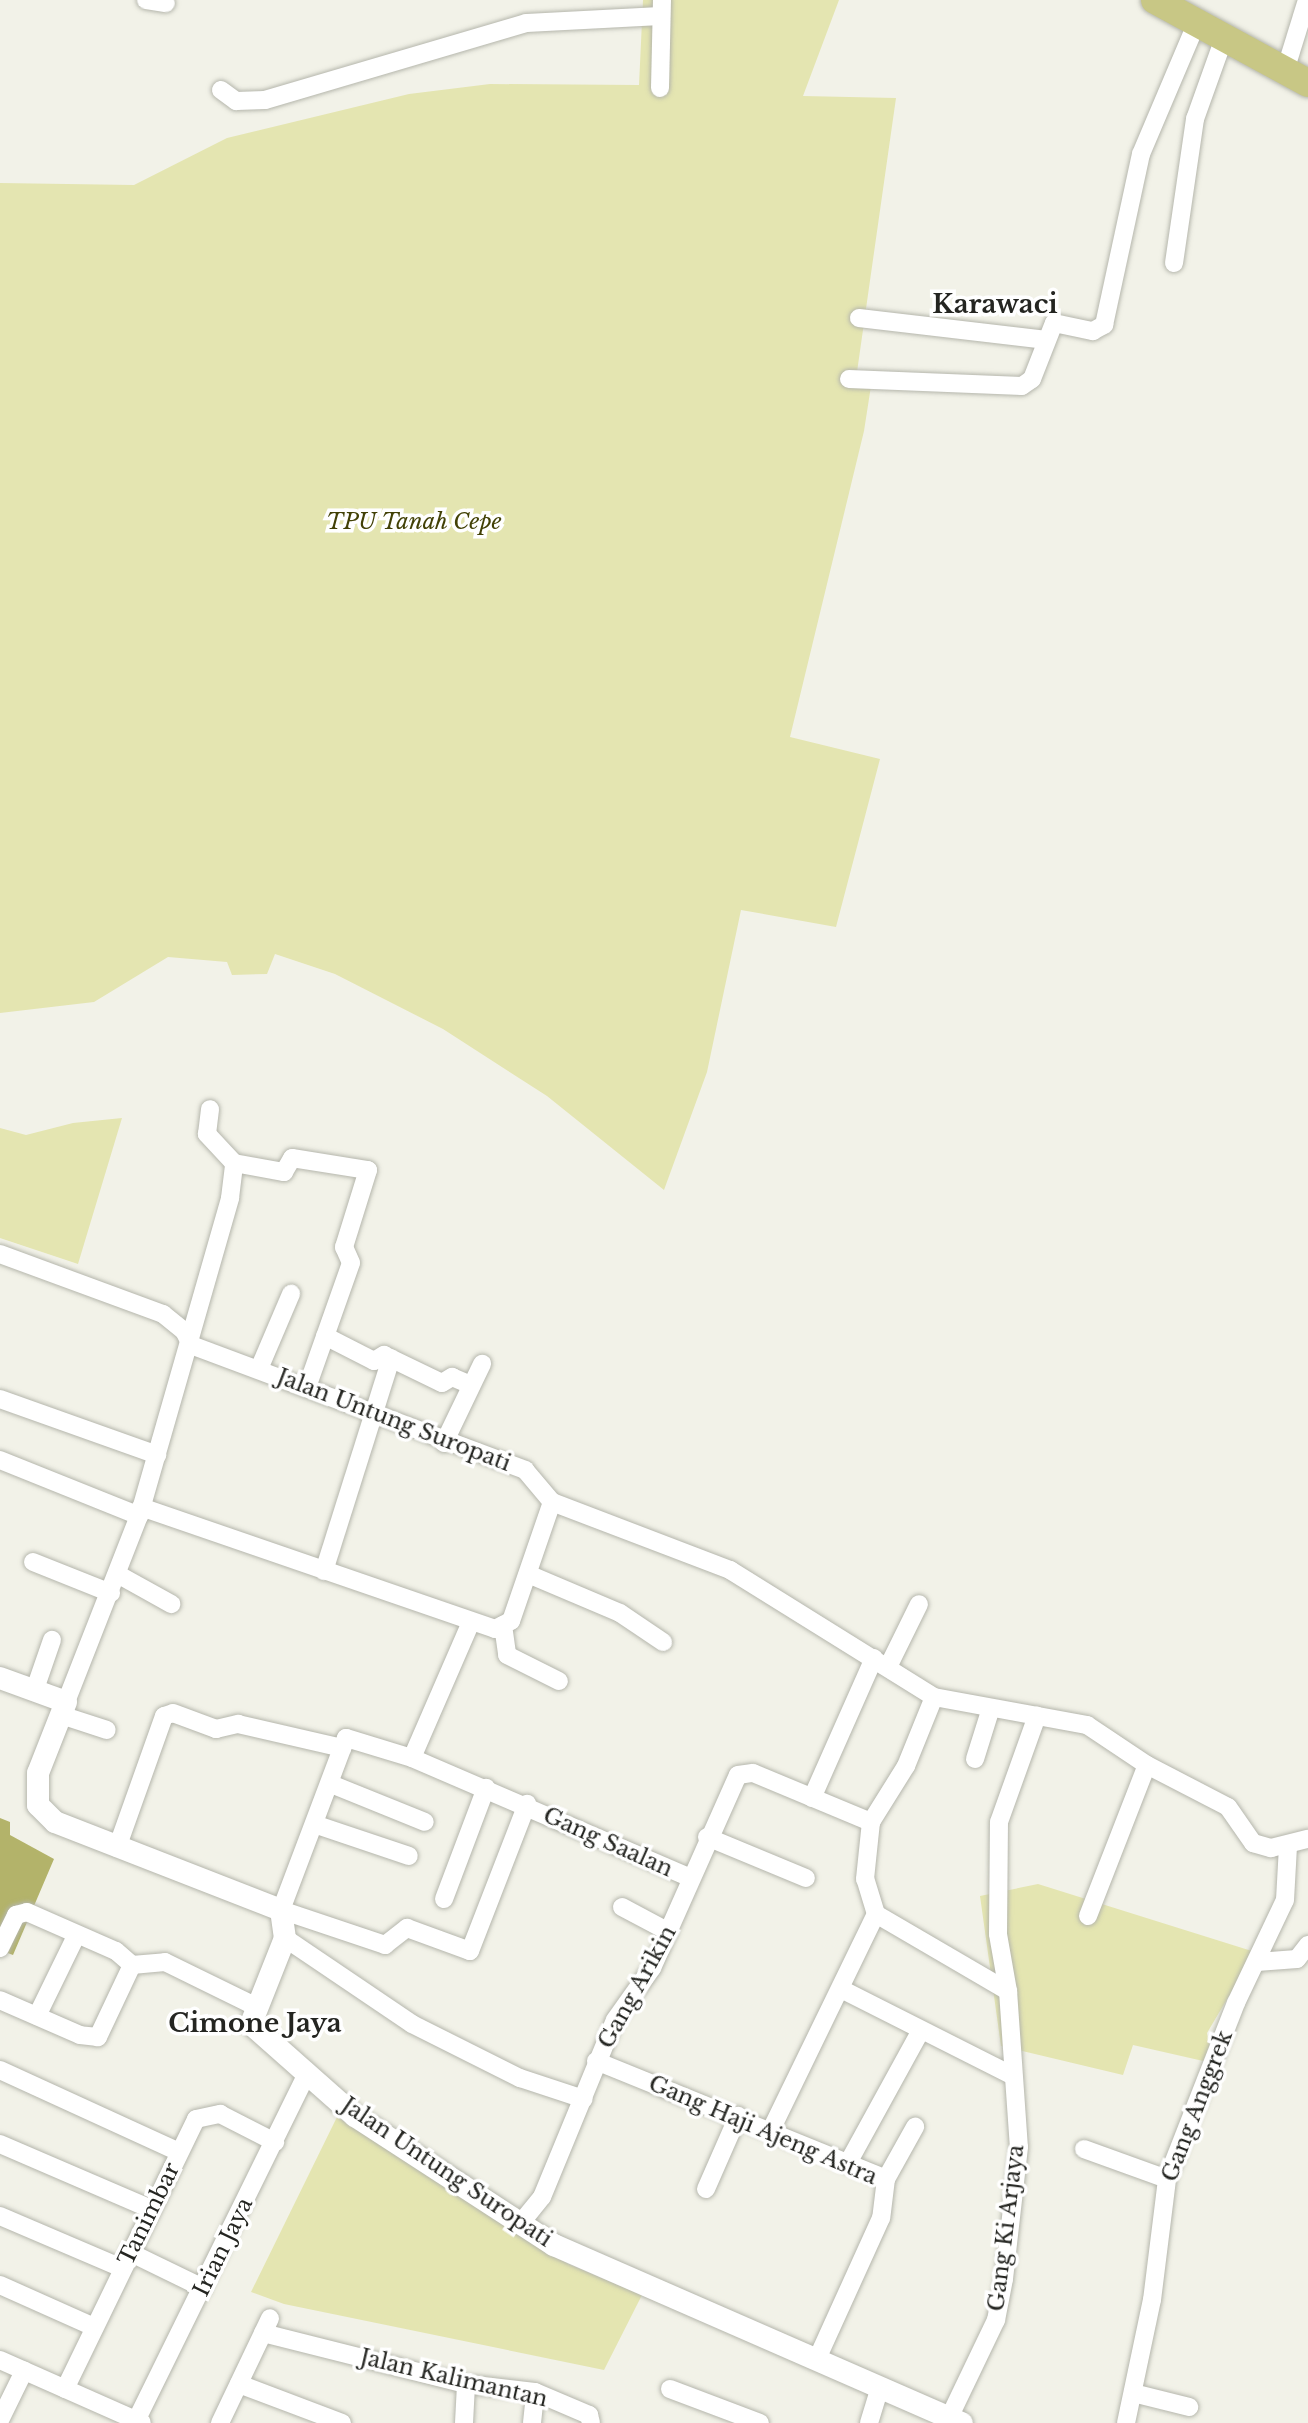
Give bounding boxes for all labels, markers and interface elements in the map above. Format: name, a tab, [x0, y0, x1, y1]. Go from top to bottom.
district label: Karawaci	[932, 289, 1058, 321]
park label: TPU Tanah Cepe	[326, 509, 502, 535]
street label: Jalan Untung Suropati	[273, 1363, 515, 1477]
street label: Gang Saalan	[539, 1802, 677, 1882]
street label: Gang Arikin	[592, 1921, 682, 2053]
district label: Cimone Jaya	[168, 2008, 342, 2040]
street label: Gang Anggrek	[1156, 2026, 1238, 2186]
street label: Gang Haji Ajeng Astra	[644, 2069, 882, 2191]
street label: Jalan Untung Suropati	[337, 2092, 557, 2252]
street label: Gang Ki Arjaya	[983, 2143, 1029, 2313]
street label: Tanimbar	[113, 2158, 185, 2270]
street label: Irian Jaya	[188, 2193, 258, 2301]
street label: Jalan Kalimantan	[358, 2344, 550, 2412]

